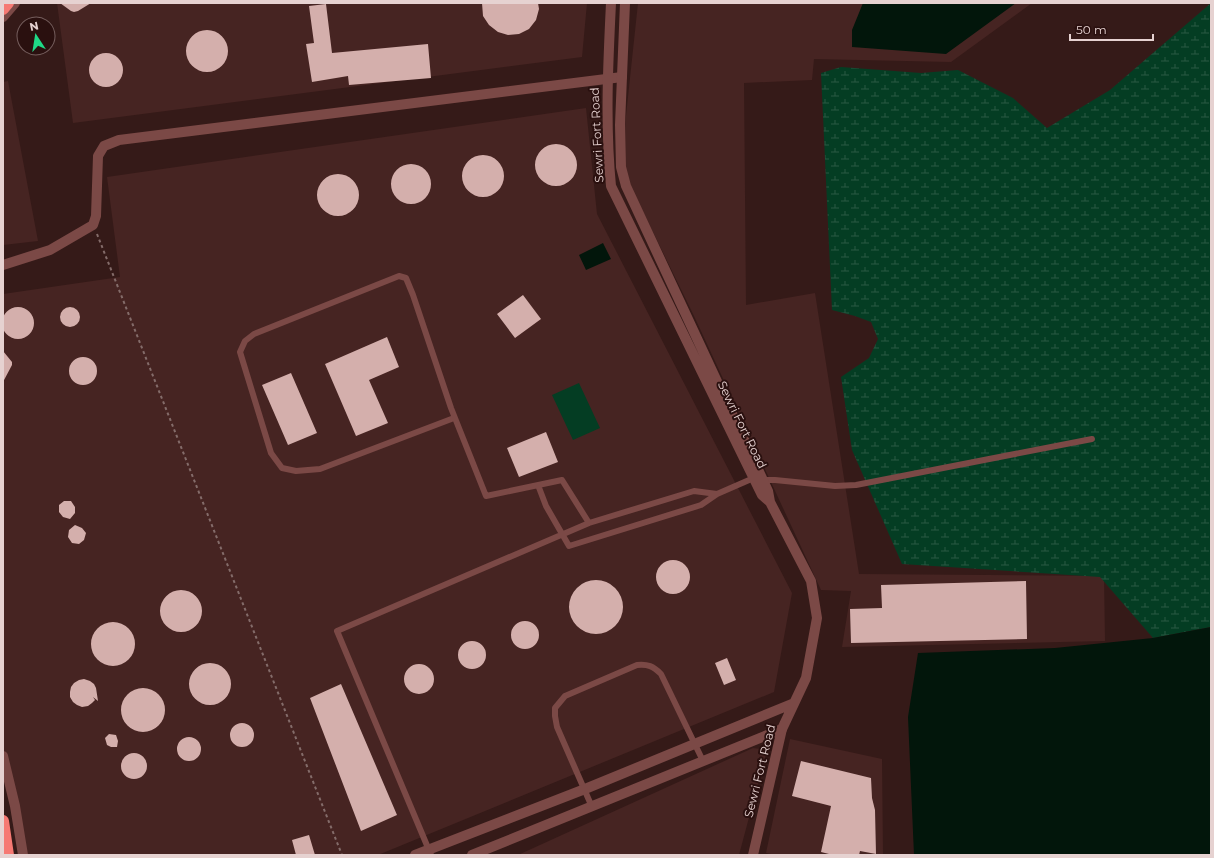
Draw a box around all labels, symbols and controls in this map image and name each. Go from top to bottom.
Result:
north arrow [16,16,56,56]
scale bar [1070,16,1153,42]
text: N [28,18,40,34]
text: 50 m [1076,22,1107,37]
street label: Sewri Fort Road [587,87,606,183]
street label: Sewri Fort Road [715,379,770,471]
street label: Sewri Fort Road [741,723,778,819]

